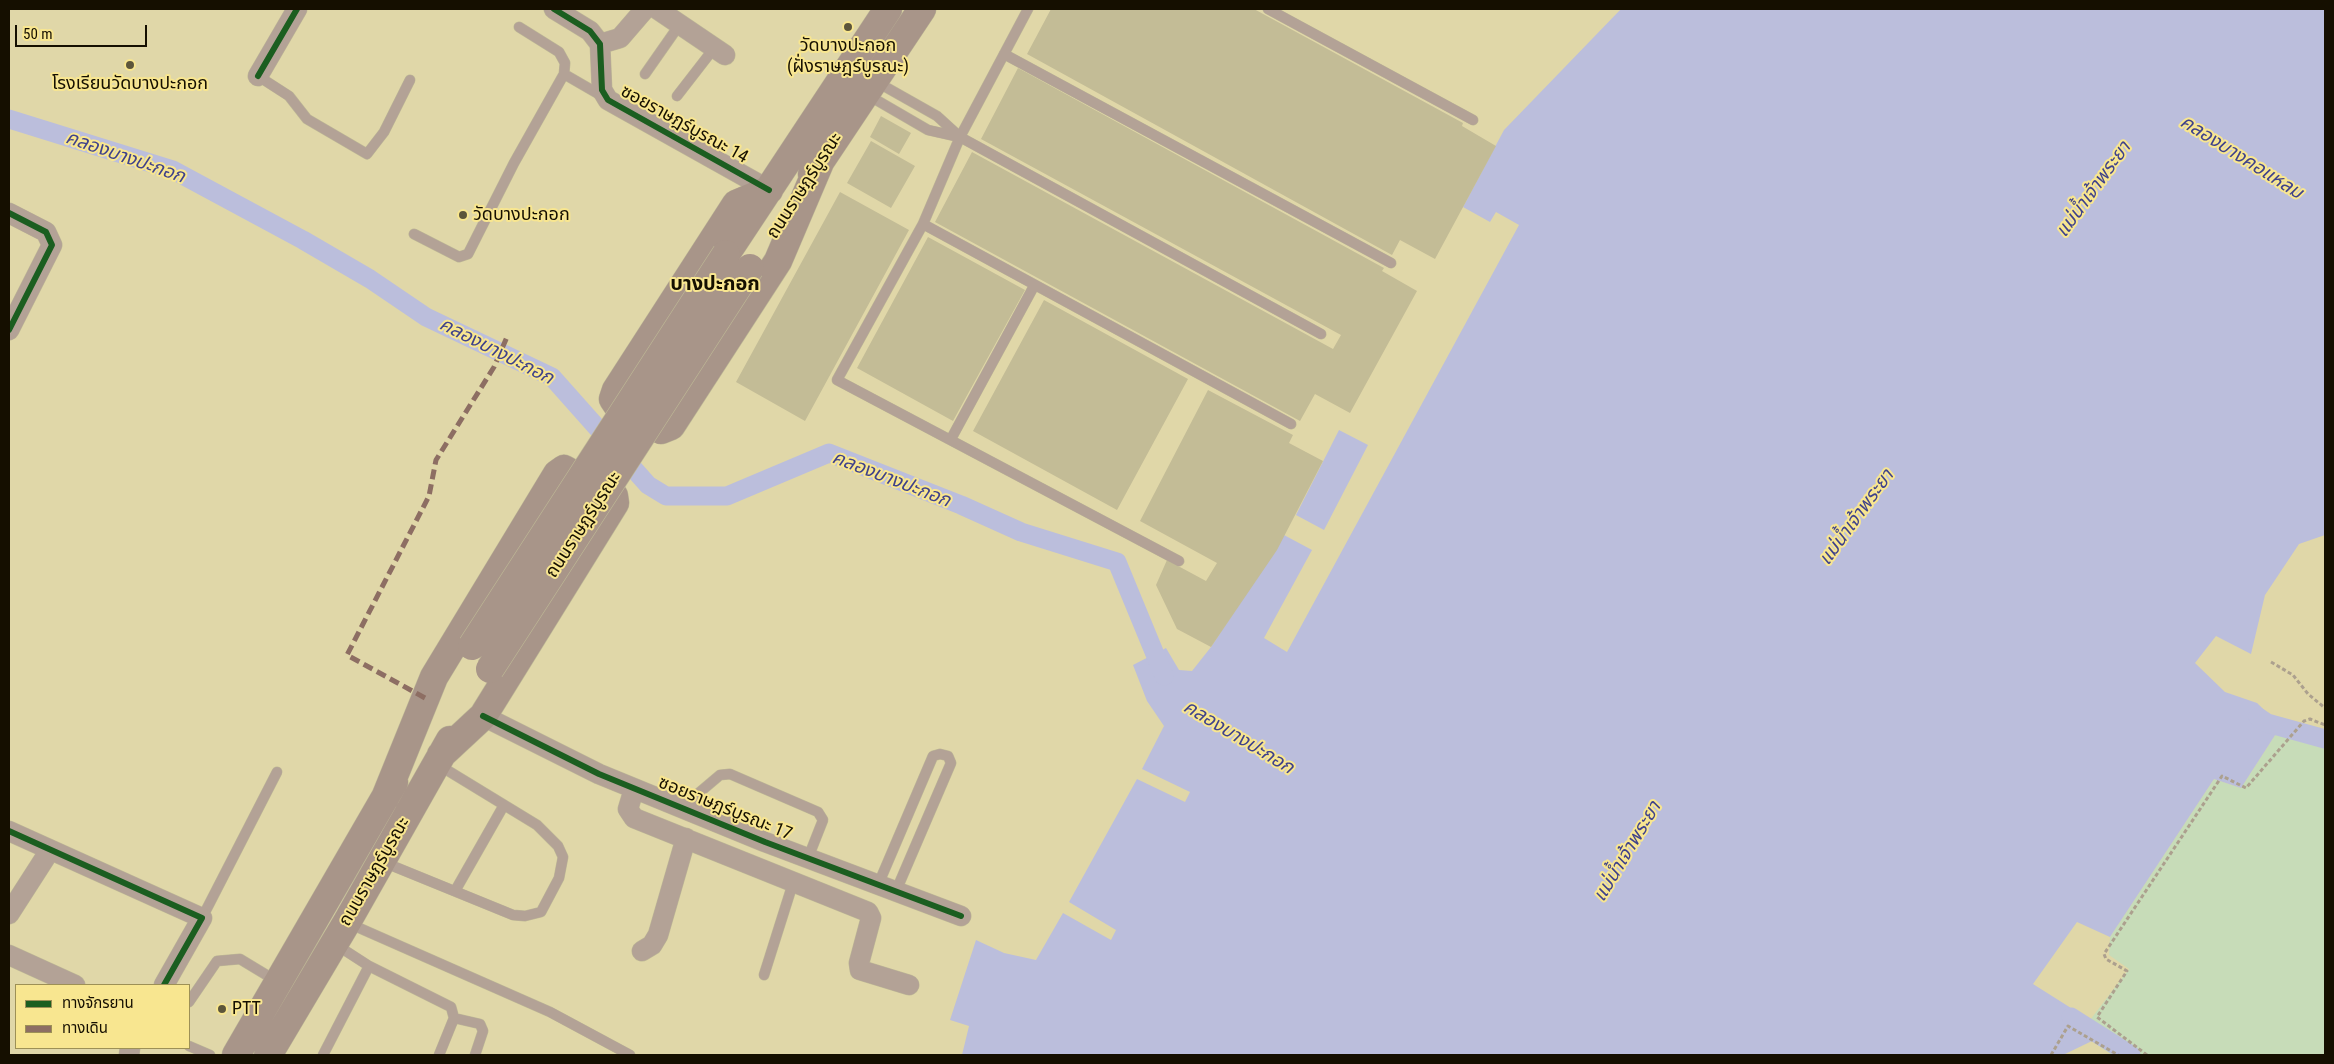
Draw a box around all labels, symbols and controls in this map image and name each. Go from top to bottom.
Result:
scale bar [18,15,150,47]
marker: วัดบางปะกอก (ฝั่งราษฎร์บูรณะ) [842,21,854,33]
text: 50 m [23,25,53,43]
place label: วัดบางปะกอก (ฝั่งราษฎร์บูรณะ) [787,35,909,78]
marker: โรงเรียนวัดบางปะกอก [124,59,136,71]
place label: โรงเรียนวัดบางปะกอก [52,73,208,95]
street label: ซอยราษฎร์บูรณะ 14 [617,81,751,169]
water label: คลองบางคอแหลม [2176,111,2306,205]
water label: คลองบางปะกอก [62,127,188,189]
street label: ถนนราษฎร์บูรณะ [763,129,847,243]
water label: แม่น้ำเจ้าพระยา [2052,138,2136,242]
place label: วัดบางปะกอก [473,204,570,226]
marker: วัดบางปะกอก [457,209,469,221]
district label: บางปะกอก [670,273,760,297]
water label: คลองบางปะกอก [435,314,557,390]
water label: คลองบางปะกอก [829,447,953,513]
water label: แม่น้ำเจ้าพระยา [1815,466,1899,570]
street label: ถนนราษฎร์บูรณะ [542,468,626,582]
water label: คลองบางปะกอก [1179,696,1297,780]
street label: ซอยราษฎร์บูรณะ 17 [655,772,795,846]
water label: แม่น้ำเจ้าพระยา [1589,798,1667,906]
street label: ถนนราษฎร์บูรณะ [335,814,415,930]
legend [15,984,190,1049]
text: ทางจักรยาน [62,994,134,1012]
place label: PTT [232,998,261,1020]
marker: PTT [216,1003,228,1015]
text: ทางเดิน [62,1019,108,1037]

